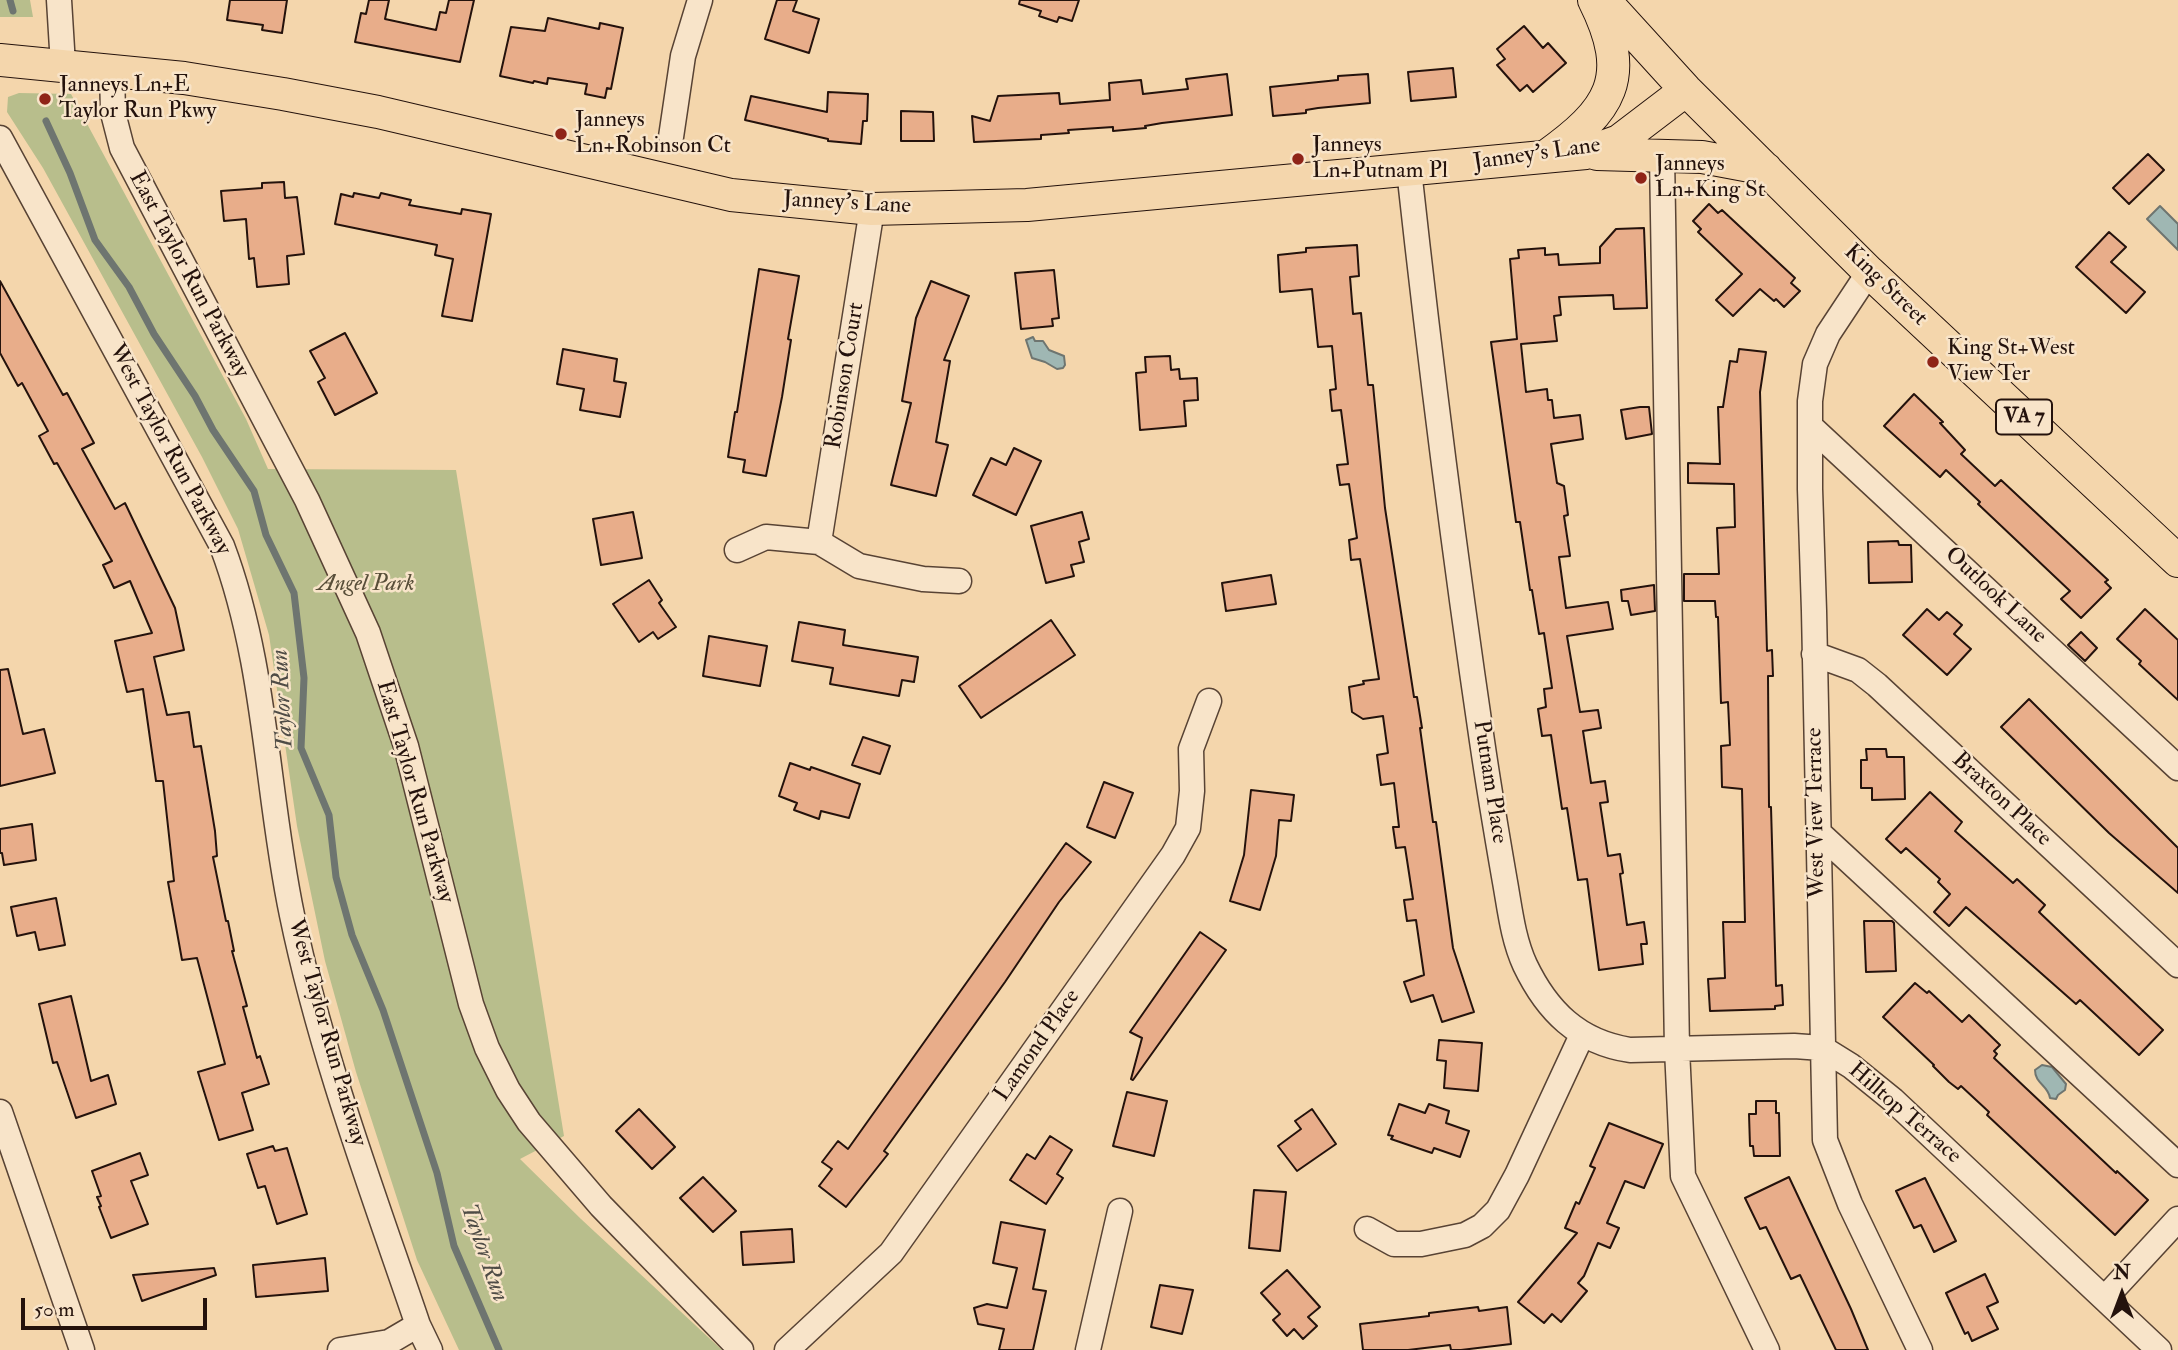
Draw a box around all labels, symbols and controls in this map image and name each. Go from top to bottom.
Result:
place label: Janneys Ln+E Taylor Run Pkwy [59,72,216,126]
marker: Janneys Ln+E Taylor Run Pkwy [37,91,53,107]
place label: Janneys Ln+Robinson Ct [575,107,731,161]
marker: Janneys Ln+Robinson Ct [553,126,569,142]
place label: Janneys Ln+Putnam Pl [1312,132,1448,186]
street label: Janney's Lane [1472,132,1602,178]
marker: Janneys Ln+Putnam Pl [1290,151,1306,167]
place label: Janneys Ln+King St [1655,151,1765,205]
street label: East Taylor Run Parkway [122,167,254,383]
marker: Janneys Ln+King St [1633,170,1649,186]
street label: Janney's Lane [782,187,912,221]
street label: King Street [1837,239,1933,333]
street label: Robinson Court [821,301,871,451]
place label: King St+West View Ter [1947,335,2075,389]
street label: West Taylor Run Parkway [102,340,236,560]
marker: King St+West View Ter [1925,354,1941,370]
road number: VA 7 [1996,400,2052,434]
street label: Outlook Lane [1938,542,2052,650]
park label: Angel Park [317,571,415,599]
water label: Taylor Run [267,649,301,751]
street label: East Taylor Run Parkway [369,678,459,906]
street label: Putnam Place [1466,718,1512,846]
street label: West View Terrace [1802,727,1832,899]
street label: Braxton Place [1946,747,2056,853]
street label: West Taylor Run Parkway [280,916,372,1150]
street label: Lamond Place [989,985,1087,1107]
street label: Hilltop Terrace [1842,1057,1966,1171]
water label: Taylor Run [453,1200,513,1306]
north arrow [2087,1259,2157,1329]
text: N [2113,1261,2131,1285]
scale bar [24,1284,210,1328]
text: 50 m [34,1296,75,1323]

